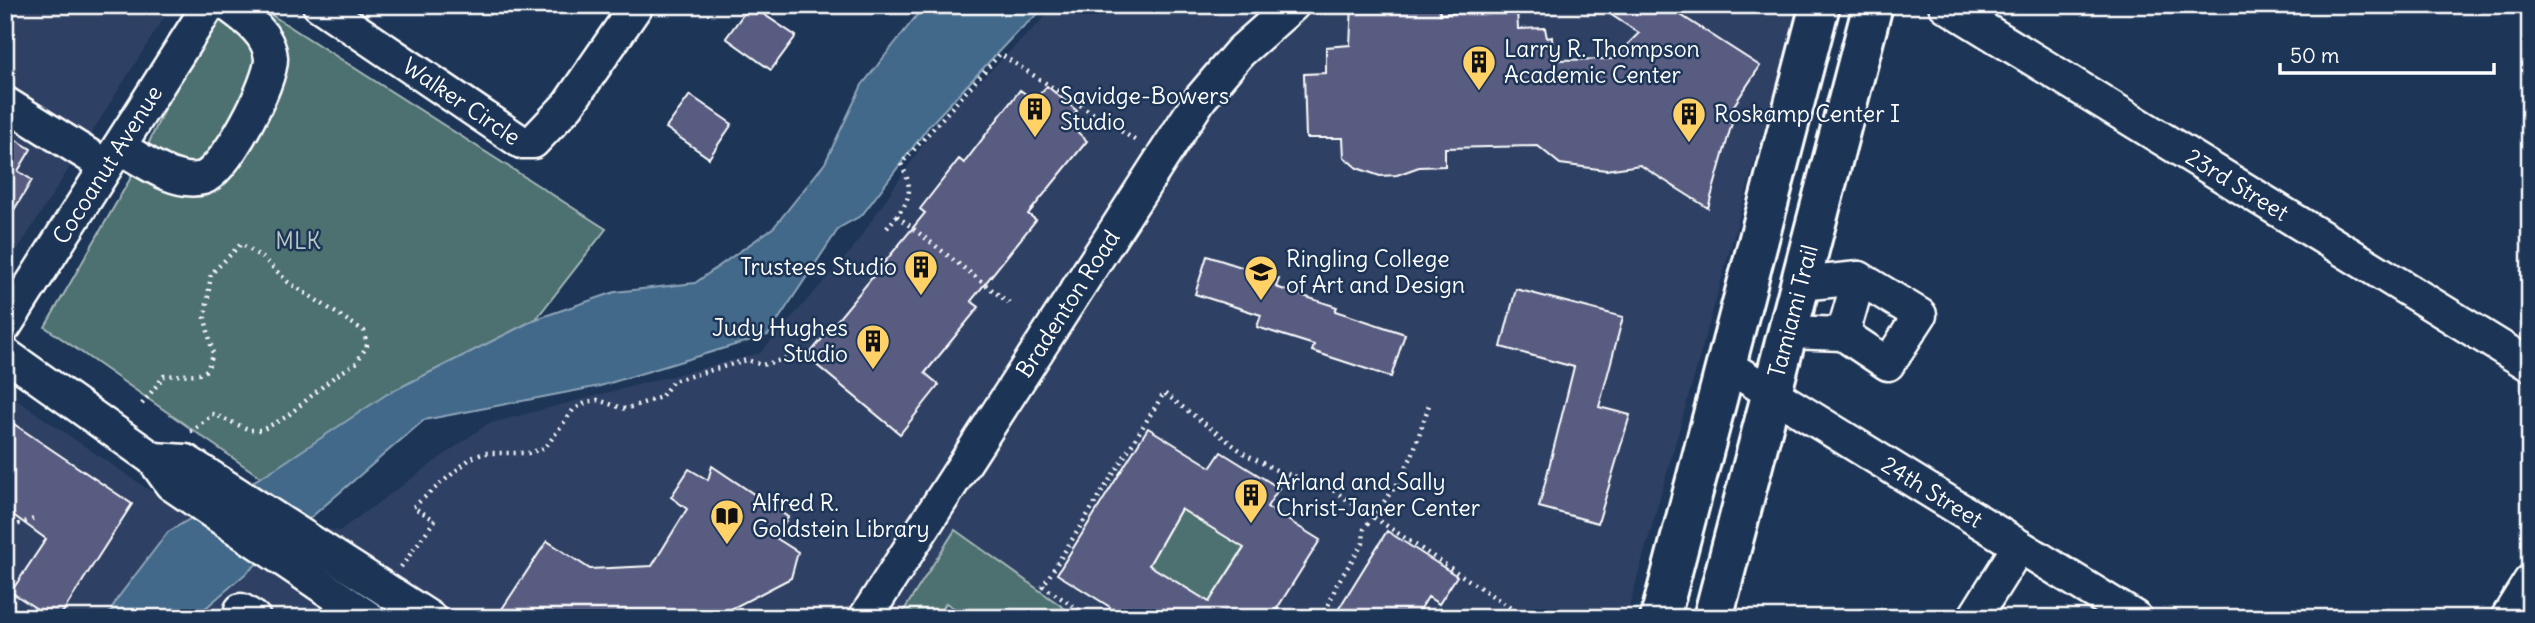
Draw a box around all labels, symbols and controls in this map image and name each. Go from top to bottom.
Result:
scale bar [2280,32,2493,76]
place label: Larry R. Thompson Academic Center [1504,34,1700,89]
text: 50 m [2290,42,2339,69]
building icon: Larry R. Thompson Academic Center [1460,43,1498,92]
street label: Walker Circle [397,51,526,151]
street label: Cocoanut Avenue [46,80,168,249]
place label: Savidge-Bowers Studio [1060,81,1229,136]
building icon: Savidge-Bowers Studio [1016,90,1054,139]
building icon: Roskamp Center I [1670,95,1708,144]
place label: Roskamp Center I [1714,99,1900,128]
street label: 23rd Street [2181,142,2294,227]
street label: Bradenton Road [1009,224,1126,383]
park label: MLK [275,226,321,255]
street label: Tamiami Trail [1761,242,1824,381]
place label: Ringling College of Art and Design [1286,244,1465,299]
building icon: Trustees Studio [902,248,940,297]
place label: Trustees Studio [740,252,897,281]
school or university icon: Ringling College of Art and Design [1242,253,1280,302]
place label: Judy Hughes Studio [712,313,848,368]
building icon: Judy Hughes Studio [854,322,892,371]
street label: 24th Street [1876,450,1988,534]
place label: Arland and Sally Christ-Janer Center [1276,467,1481,522]
building icon: Arland and Sally Christ-Janer Center [1232,476,1270,525]
place label: Alfred R. Goldstein Library [752,488,930,543]
library icon: Alfred R. Goldstein Library [708,497,746,546]

